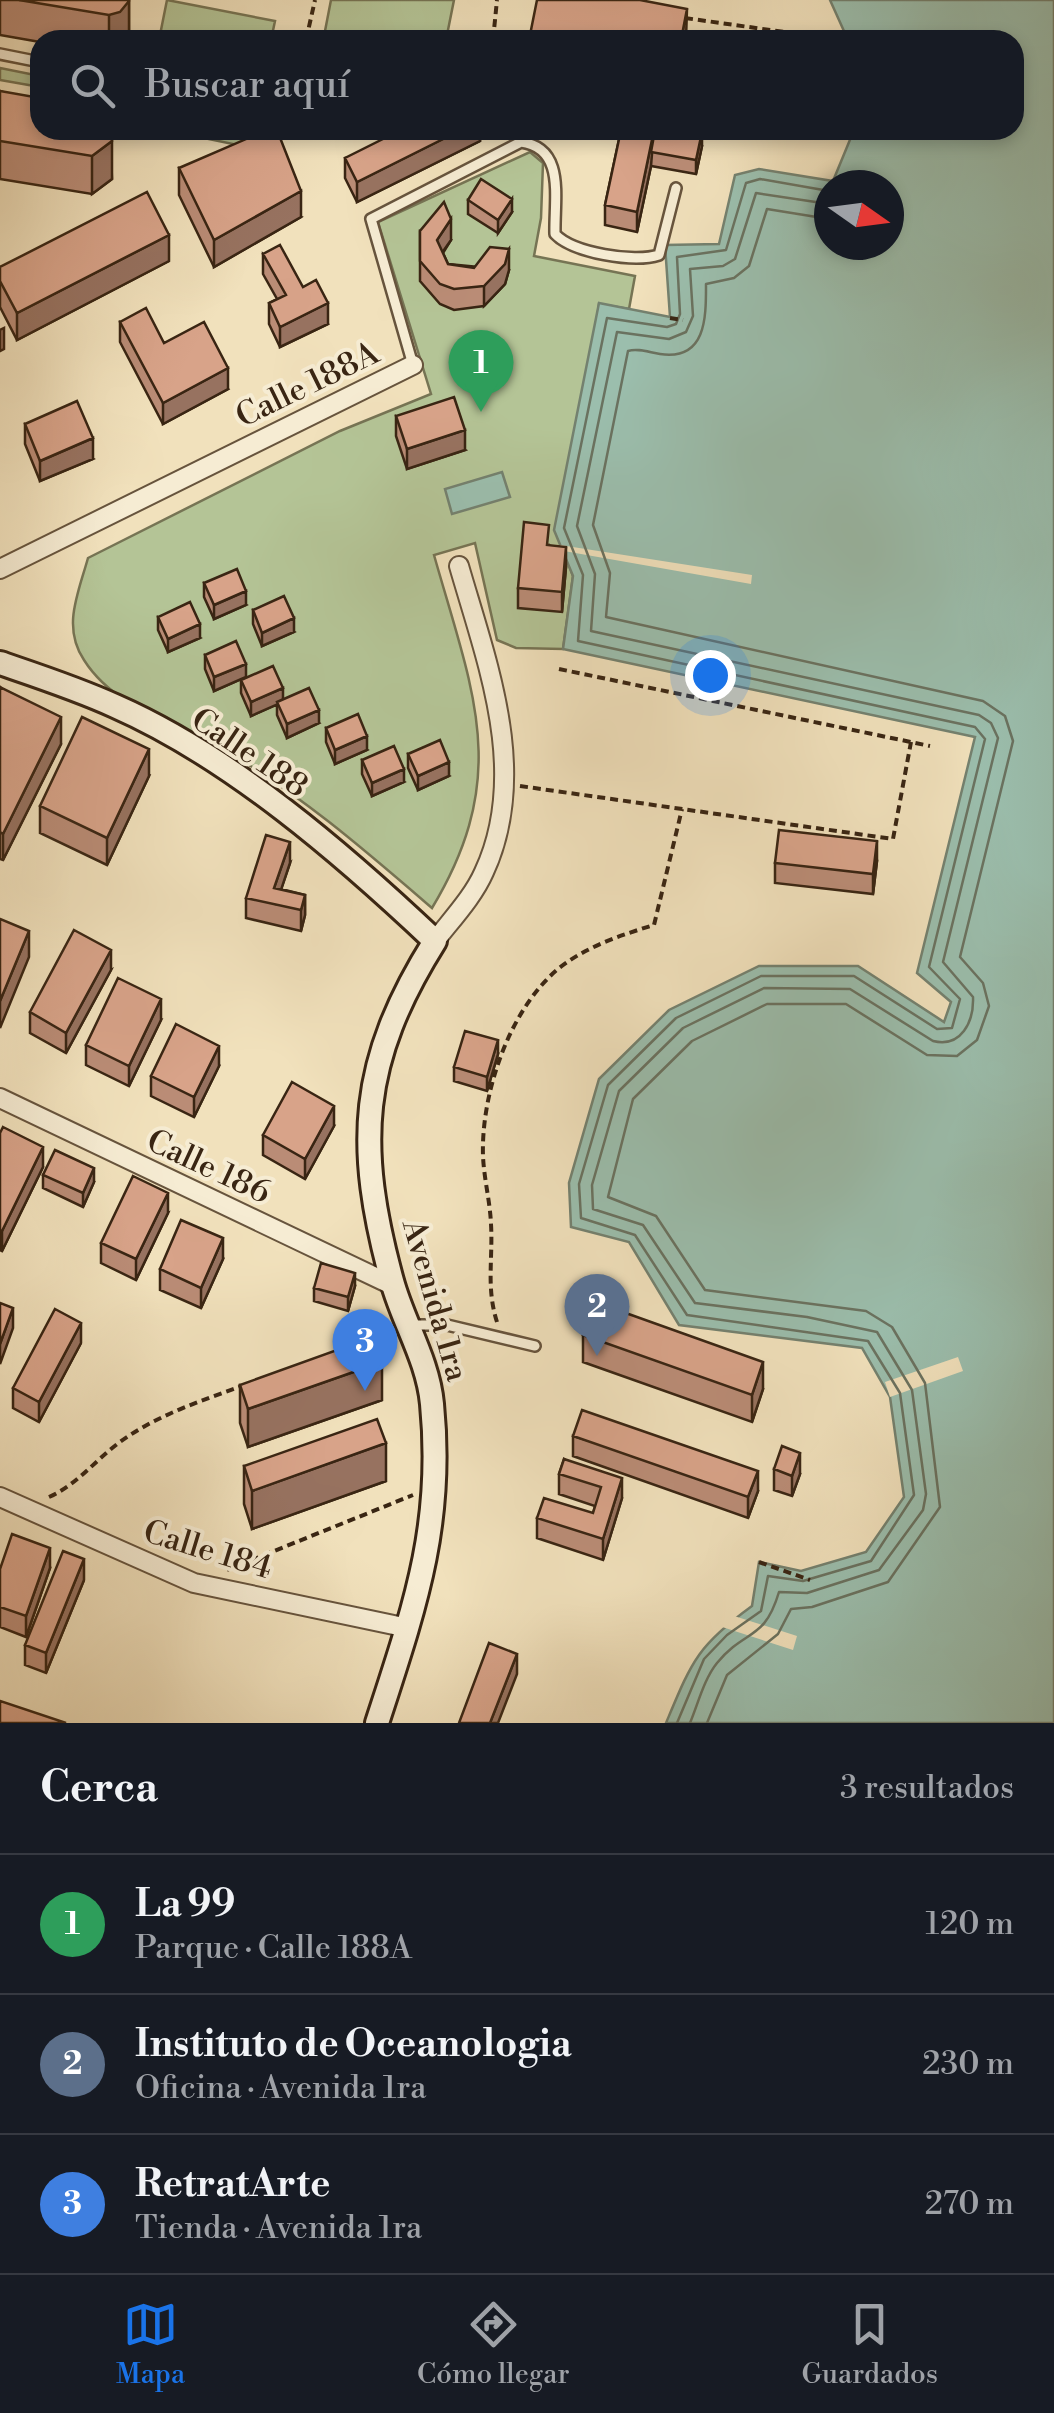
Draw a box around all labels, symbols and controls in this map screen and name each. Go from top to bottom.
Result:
search box [30,30,1024,140]
icon: search [65,58,120,113]
text: Buscar aquí [145,62,350,109]
north arrow [814,170,904,260]
pin: 1 [448,330,514,412]
street label: Calle 188A [229,333,386,437]
your location [685,650,736,701]
street label: Calle 188 [183,699,315,806]
street label: Calle 186 [140,1121,277,1213]
street label: Avenida 1ra [393,1214,477,1386]
pin: 2 [564,1274,630,1356]
pin: 3 [332,1308,398,1391]
street label: Calle 184 [139,1512,277,1588]
text: Cerca [40,1762,158,1815]
text: 3 resultados [840,1768,1014,1808]
text: La 99 [135,1881,235,1928]
text: 1 [65,1904,80,1944]
text: 120 m [925,1904,1014,1944]
text: Parque · Calle 188A [135,1928,412,1968]
text: Instituto de Oceanologia [135,2021,572,2068]
text: 2 [62,2044,83,2084]
text: 230 m [922,2044,1014,2084]
text: Oficina · Avenida 1ra [135,2068,426,2108]
text: RetratArte [135,2161,330,2208]
text: 3 [63,2184,82,2224]
text: 270 m [925,2184,1014,2224]
text: Tienda · Avenida 1ra [135,2208,422,2248]
tab: Mapa [116,2297,185,2392]
tab: Cómo llegar [417,2297,570,2392]
tab: Guardados [801,2297,938,2392]

